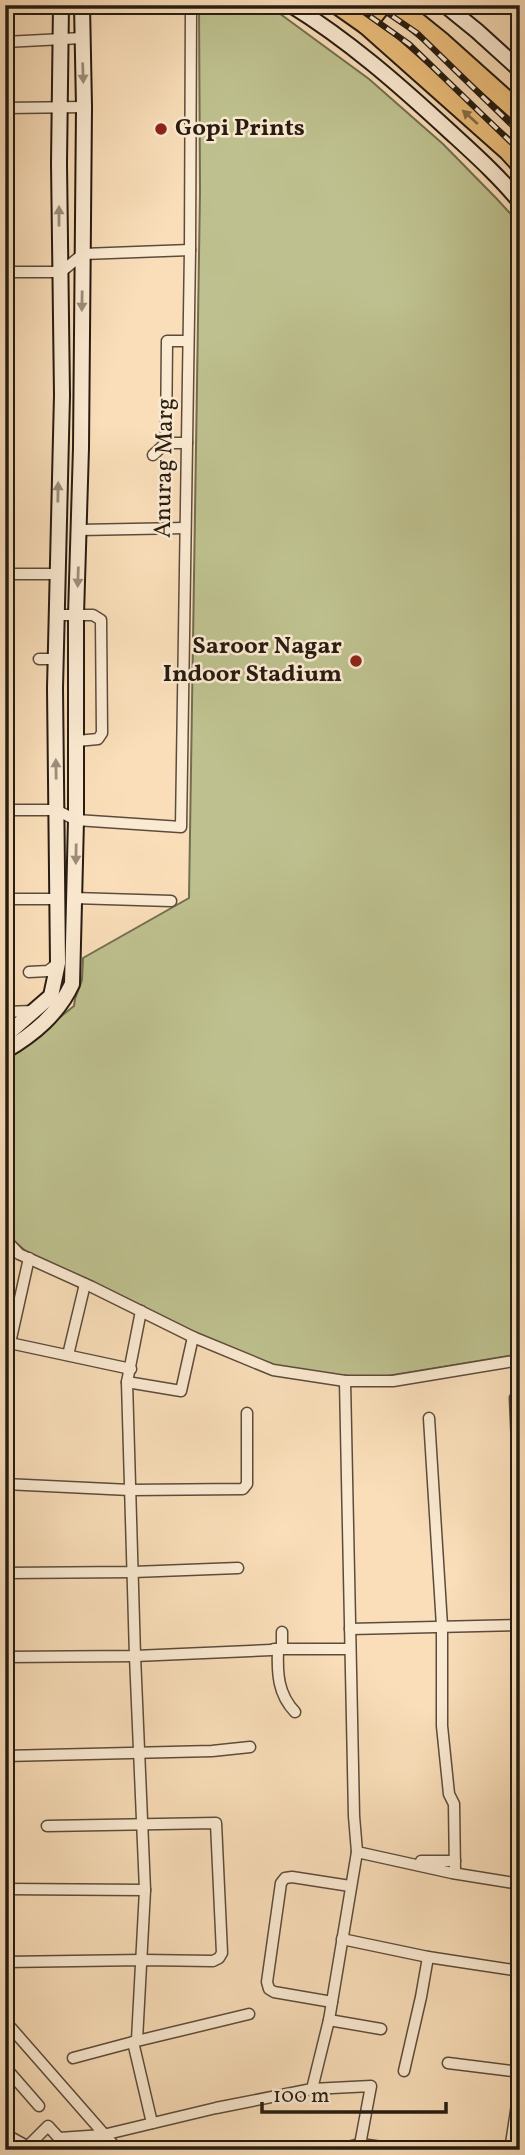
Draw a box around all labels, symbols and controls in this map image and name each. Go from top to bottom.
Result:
one-way arrow [77,63,89,85]
one-way arrow [462,109,479,125]
place label: Gopi Prints [175,112,305,146]
marker: Gopi Prints [153,121,169,137]
one-way arrow [53,205,65,227]
one-way arrow [77,290,88,312]
street label: Anurag Marg [147,397,183,539]
one-way arrow [52,481,64,503]
one-way arrow [72,567,83,589]
place label: Saroor Nagar Indoor Stadium [163,630,342,692]
marker: Saroor Nagar Indoor Stadium [348,653,364,669]
one-way arrow [50,757,62,779]
one-way arrow [70,843,81,865]
scale bar [262,2071,446,2115]
text: 100 m [273,2082,330,2111]

